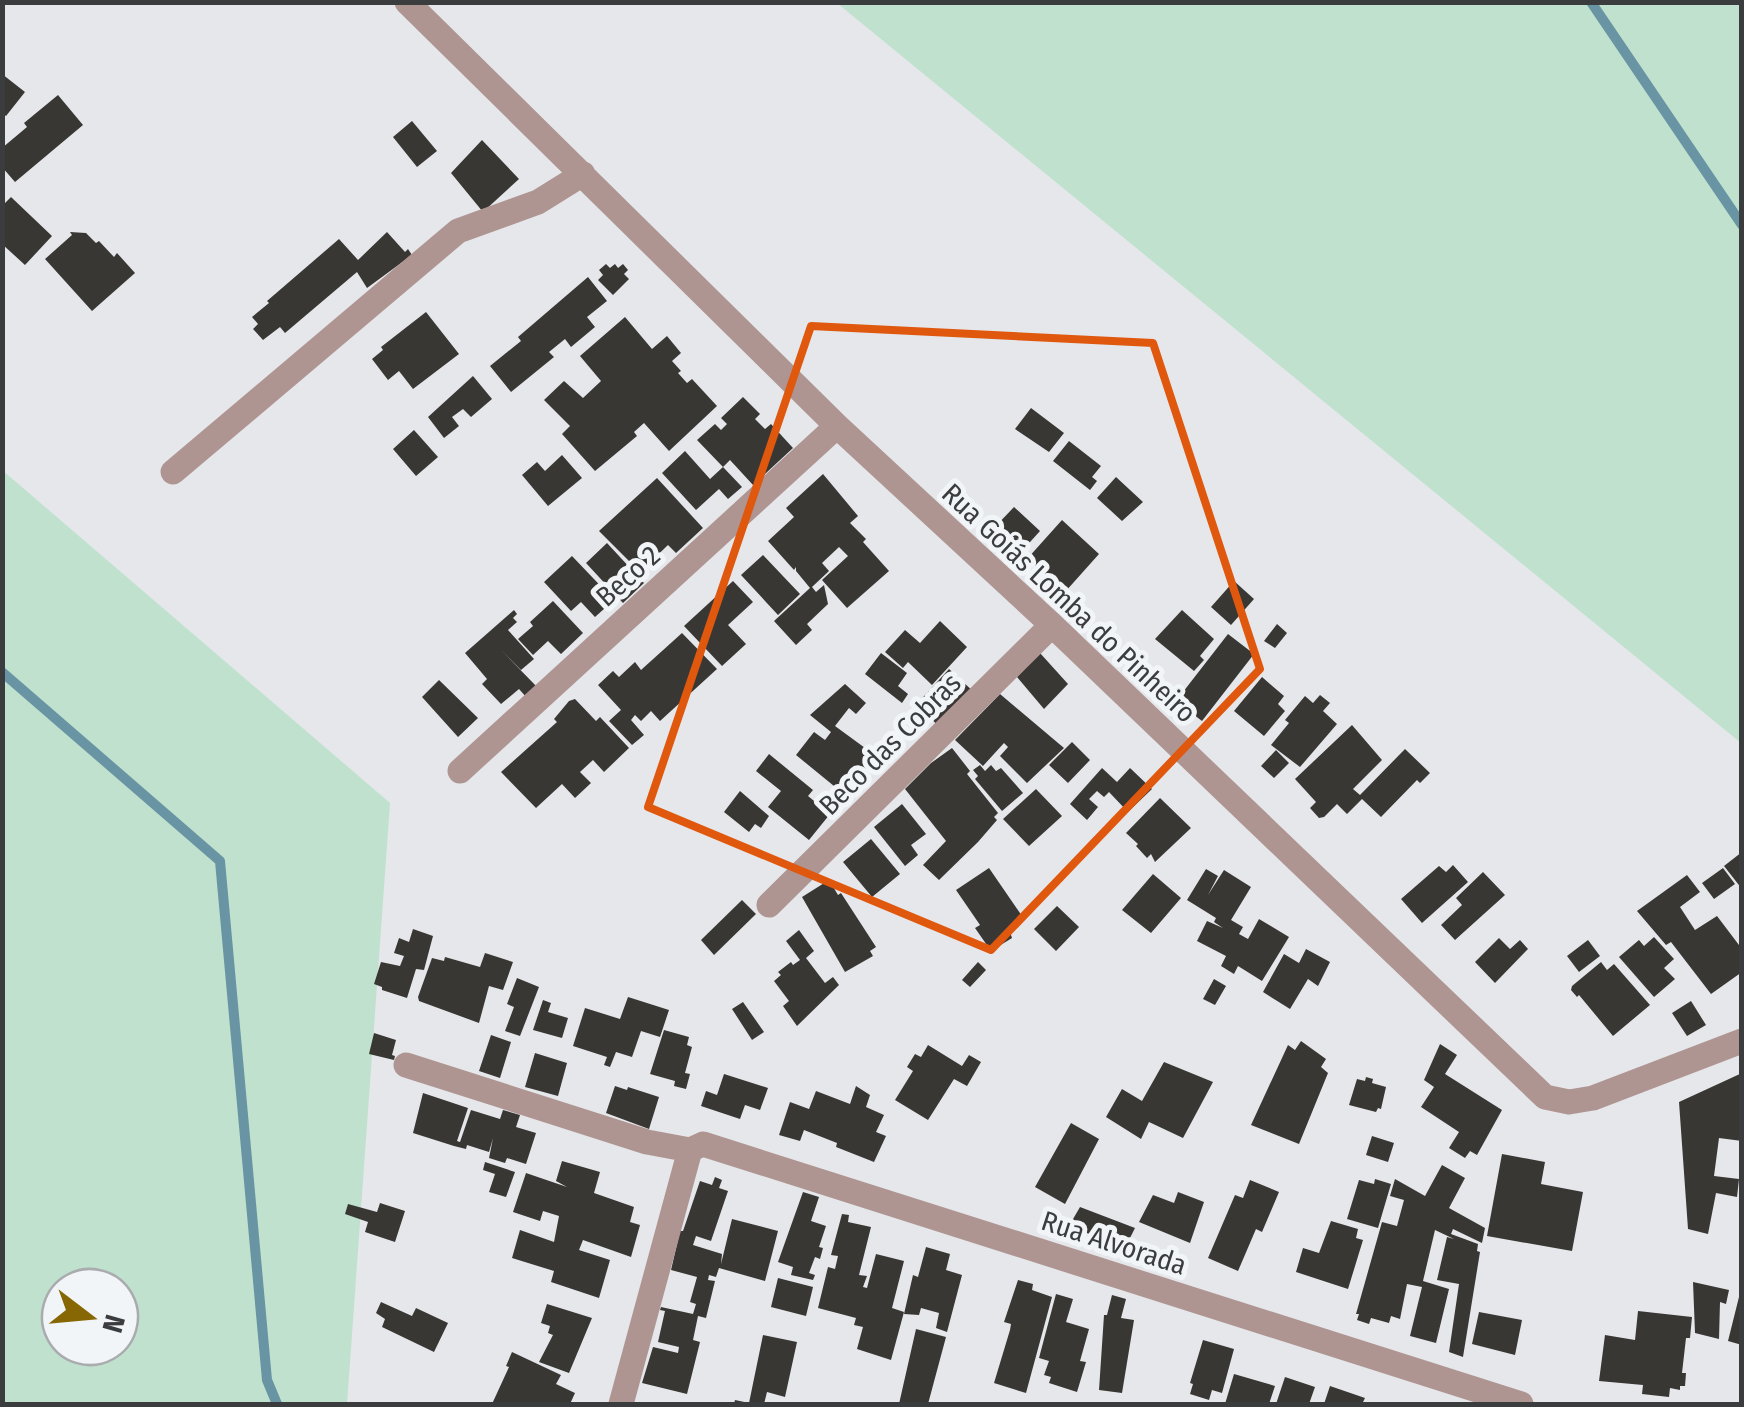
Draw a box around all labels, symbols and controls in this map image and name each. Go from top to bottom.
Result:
street label: Rua Goiás Lomba do Pinheiro [935,477,1203,729]
street label: Beco 2 [589,539,667,613]
street label: Beco das Cobras [812,666,968,822]
street label: Rua Alvorada [1037,1204,1191,1282]
north arrow [40,1267,140,1367]
text: N [95,1311,132,1336]

